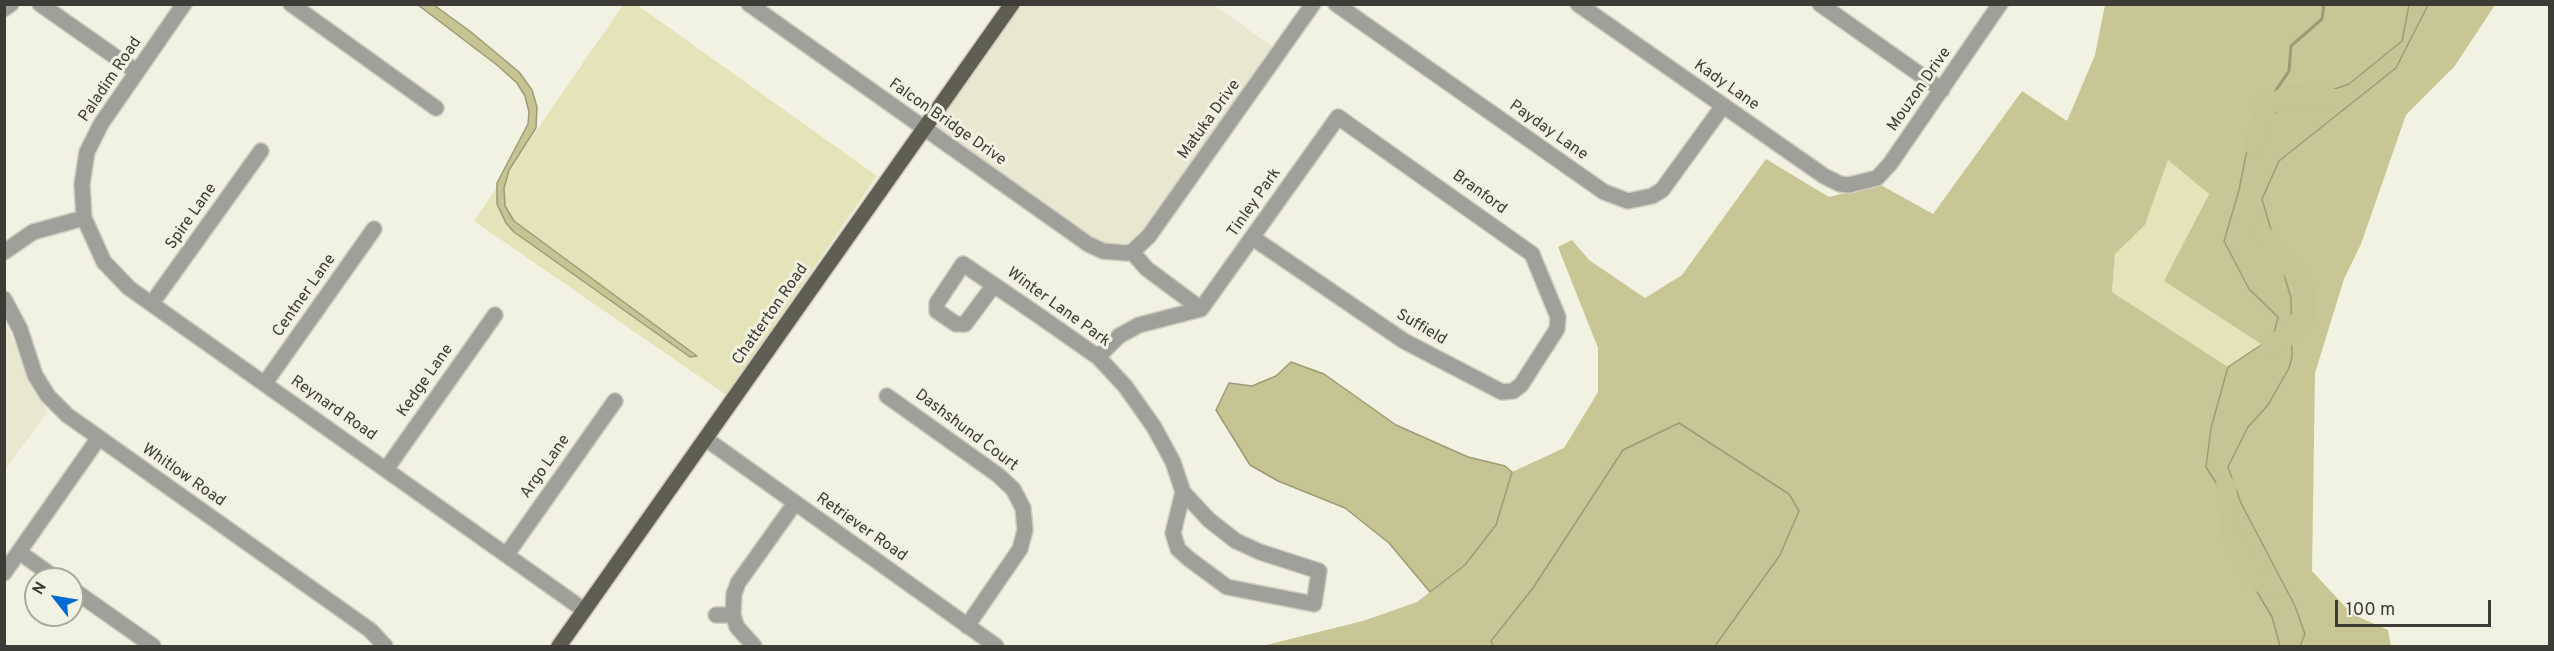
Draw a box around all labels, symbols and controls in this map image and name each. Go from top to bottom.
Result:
street label: Paladim Road [76,34,146,126]
street label: Mouzon Drive [1884,44,1956,136]
street label: Kady Lane [1690,56,1762,116]
street label: Falcon Bridge Drive [885,75,1009,171]
street label: Matuka Drive [1175,77,1245,163]
street label: Payday Lane [1505,97,1591,165]
street label: Tinley Park [1224,165,1286,241]
street label: Branford [1448,167,1510,219]
street label: Spire Lane [162,180,222,254]
street label: Centner Lane [269,251,341,341]
street label: Chatterton Road [729,261,813,369]
street label: Winter Lane Park [1003,264,1113,352]
street label: Suffield [1392,306,1450,350]
street label: Kedge Lane [394,341,458,421]
street label: Reynard Road [286,372,380,446]
street label: Dashshund Court [911,386,1021,476]
street label: Argo Lane [517,431,575,503]
street label: Whitlow Road [138,440,228,512]
street label: Retriever Road [812,490,910,566]
north arrow [24,567,84,627]
text: N [29,579,52,599]
scale bar [2338,588,2494,626]
text: 100 m [2346,599,2395,622]

